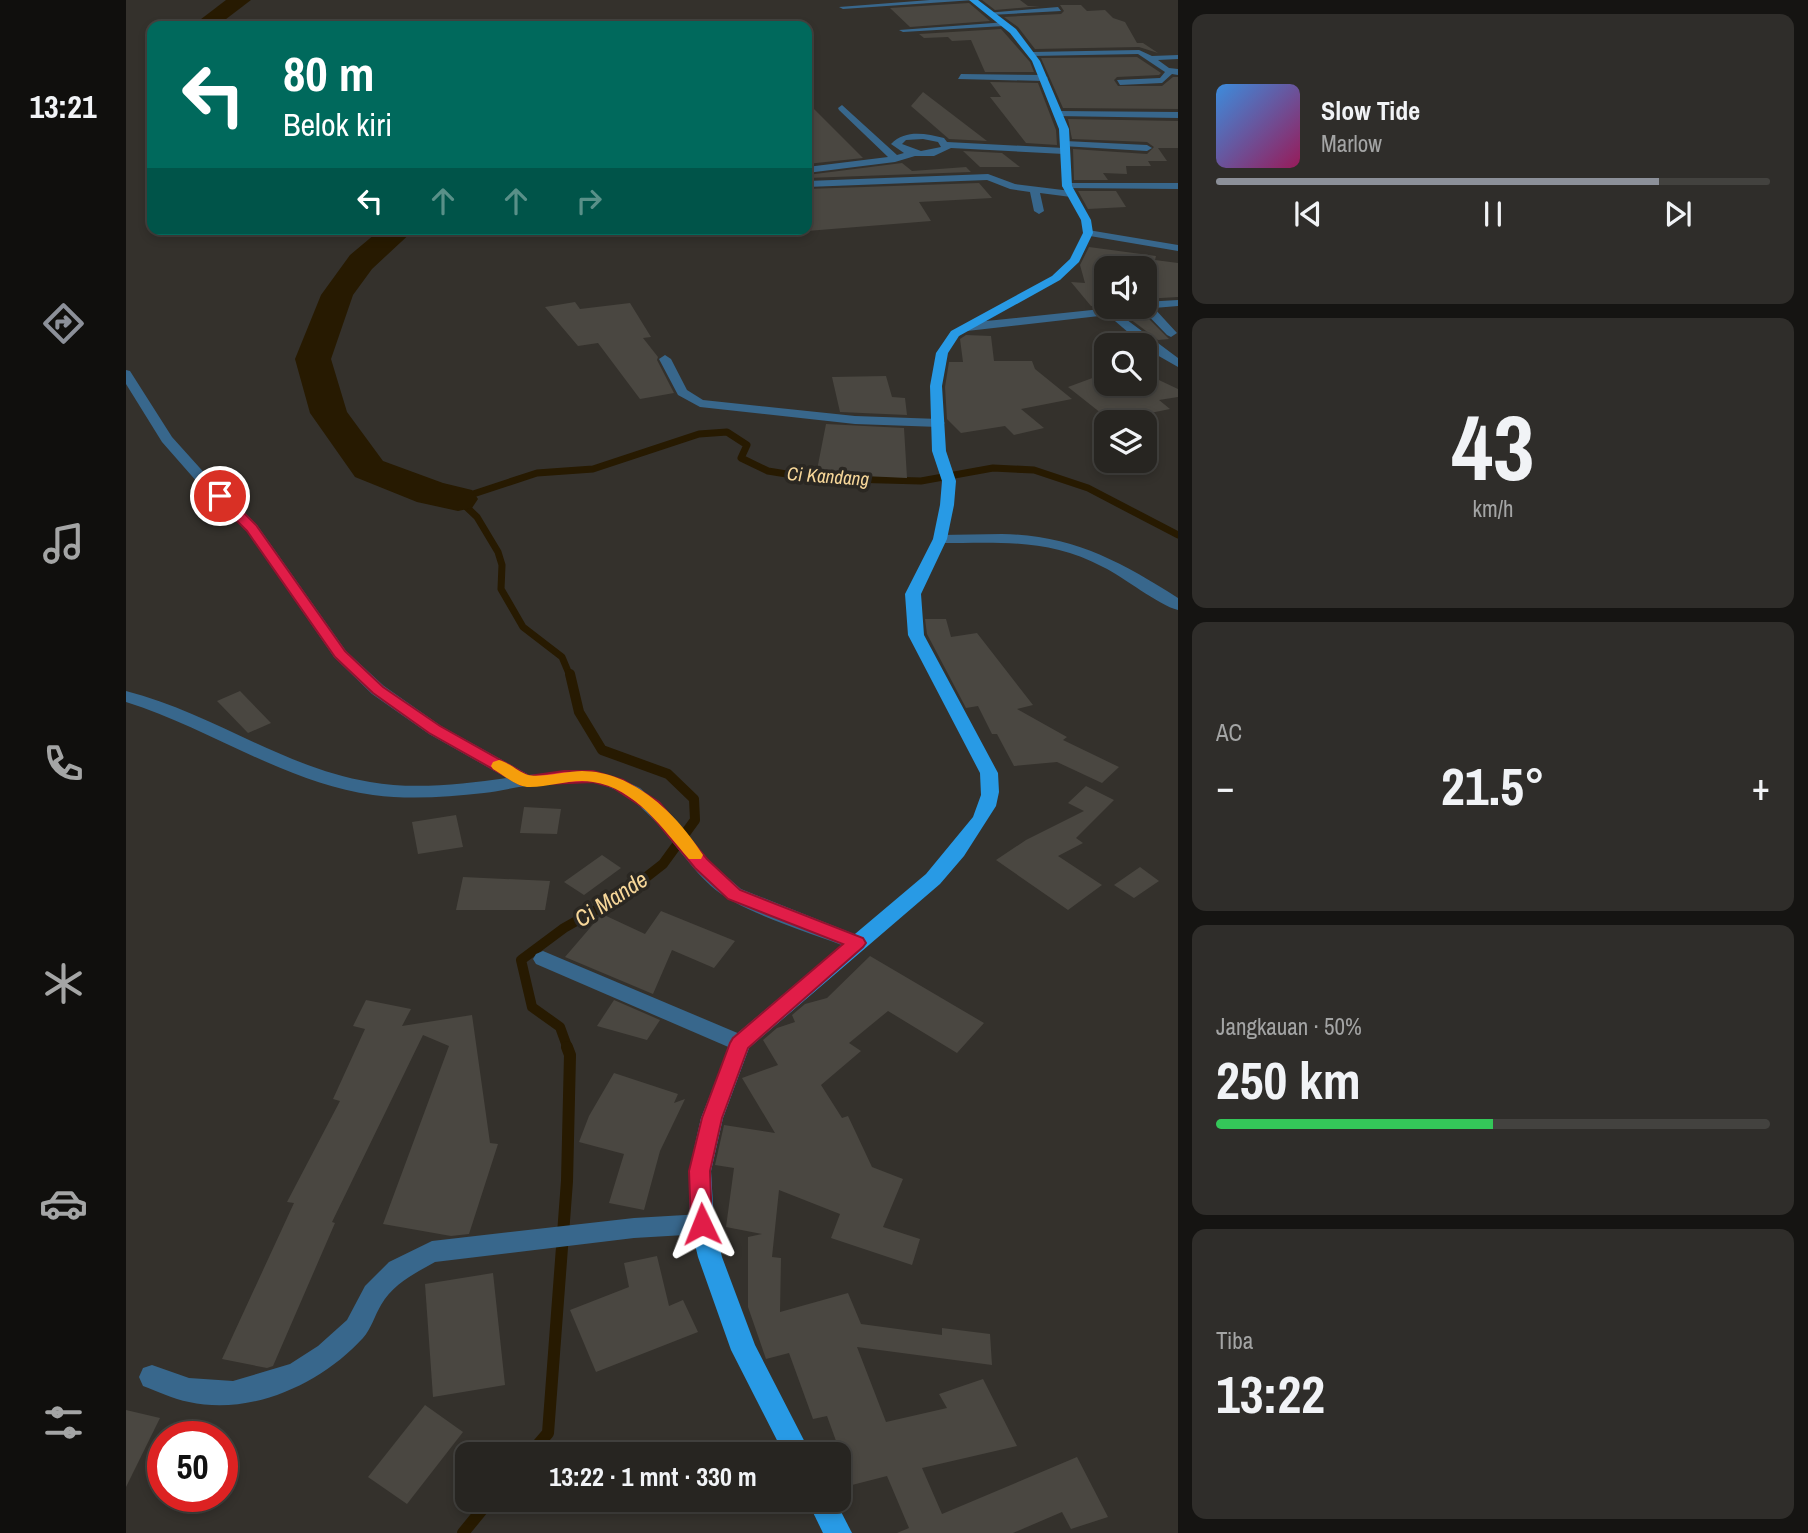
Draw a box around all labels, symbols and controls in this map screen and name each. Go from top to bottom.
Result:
text: 80 m [283,40,375,106]
icon: left [168,49,259,140]
text: 13:21 [29,85,97,128]
text: Slow Tide [1321,93,1420,128]
text: Belok kiri [283,103,392,146]
text: Marlow [1321,128,1382,159]
icon: left [351,182,389,220]
icon: ahead [424,182,462,220]
icon: ahead [497,182,535,220]
icon: right [570,182,608,220]
icon: previous [1289,195,1327,233]
icon: pause [1474,195,1512,233]
icon: next [1659,195,1697,233]
map controls [1094,256,1157,473]
button: sound [1094,256,1157,319]
icon: directions [39,299,88,348]
button: search [1094,333,1157,396]
text: 43 [1452,386,1535,508]
button: layers [1094,410,1157,473]
water label: Ci Kandang [786,460,870,492]
pin [190,466,250,526]
icon: arrive [201,477,239,515]
text: km/h [1473,493,1513,524]
icon: music [39,519,88,568]
text: AC [1216,717,1242,748]
icon: phone [39,739,88,788]
text: 21.5° [1441,751,1545,821]
text: − [1216,761,1234,812]
text: + [1752,761,1770,812]
water label: Ci Mande [568,863,653,934]
icon: climate [39,959,88,1008]
text: Jangkauan · 50% [1216,1011,1362,1042]
text: 250 km [1216,1045,1361,1115]
icon: car [39,1179,88,1228]
position arrow [665,1187,739,1261]
text: Tiba [1216,1325,1253,1356]
text: 13:22 [1216,1359,1325,1429]
icon: filters [39,1398,88,1447]
speed limit sign: 50 [147,1421,238,1512]
text: 13:22 · 1 mnt · 330 m [549,1459,757,1494]

